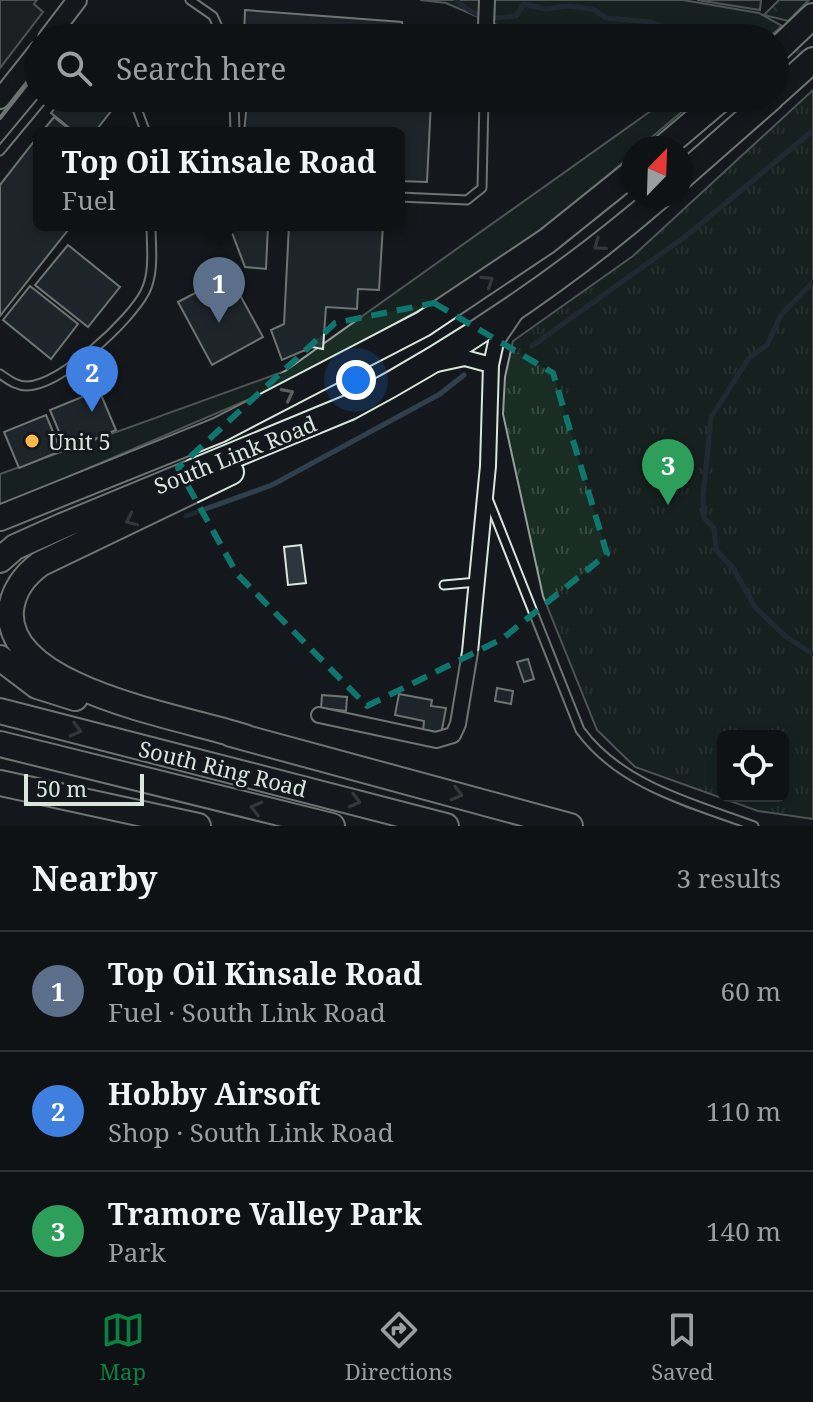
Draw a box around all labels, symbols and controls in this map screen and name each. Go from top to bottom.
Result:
search box [24,24,789,112]
icon: search [52,46,96,90]
text: Search here [116,48,286,89]
popup [33,127,405,231]
north arrow [621,136,693,208]
text: Top Oil Kinsale Road [62,141,376,182]
text: Fuel [62,182,116,218]
one-way arrow [594,236,608,250]
pin: 1 [193,257,245,323]
one-way arrow [479,275,493,290]
pin: 2 [66,346,118,412]
your location [336,360,376,400]
one-way arrow [279,388,294,403]
street label: South Link Road [149,408,321,500]
place label: Unit 5 [48,426,111,456]
marker: Unit 5 [23,432,41,450]
pin: 3 [642,439,694,505]
one-way arrow [125,510,139,526]
one-way arrow [68,721,82,738]
map controls [717,730,789,802]
button: locate [717,730,789,802]
street label: South Ring Road [136,733,311,804]
scale bar [24,770,144,806]
text: 50 m [36,773,87,803]
one-way arrow [450,785,464,801]
one-way arrow [347,792,361,808]
one-way arrow [250,800,264,817]
text: Nearby [32,855,158,901]
text: 3 results [676,860,781,896]
text: Top Oil Kinsale Road [108,953,422,994]
text: 1 [51,973,65,1009]
text: 60 m [721,973,781,1009]
text: Fuel · South Link Road [108,994,386,1030]
text: Hobby Airsoft [108,1073,321,1114]
text: 2 [51,1093,65,1129]
text: 110 m [706,1093,781,1129]
text: Shop · South Link Road [108,1114,394,1150]
text: Tramore Valley Park [108,1193,422,1234]
text: 3 [51,1213,65,1249]
text: 140 m [706,1213,781,1249]
text: Park [108,1234,166,1270]
tab: Map [99,1308,146,1386]
tab: Directions [345,1308,452,1386]
tab: Saved [651,1308,714,1386]

